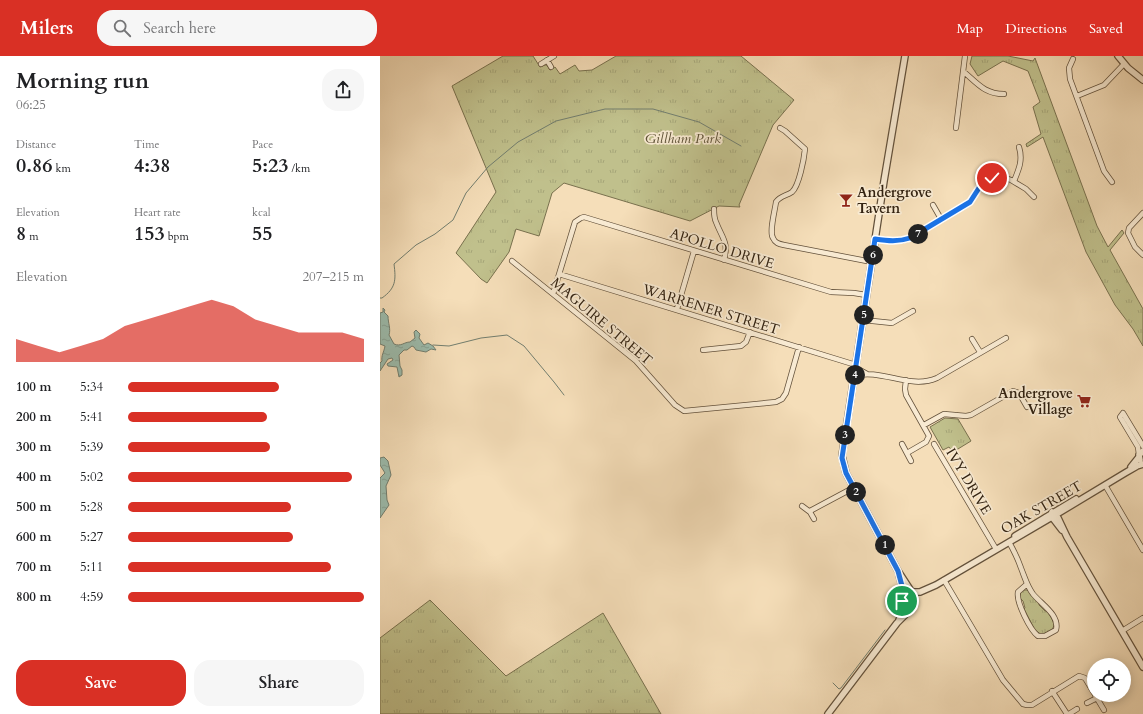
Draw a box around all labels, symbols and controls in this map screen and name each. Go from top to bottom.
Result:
search box [97,10,377,46]
text: Milers [20,15,73,41]
icon: search [111,17,133,39]
text: Search here [143,18,216,38]
text: Map [957,19,983,38]
text: Directions [1005,19,1067,38]
text: Saved [1089,19,1123,38]
text: Morning run [16,66,149,96]
button: share [322,69,364,111]
text: 06:25 [16,96,46,114]
park label: Gillham Park [645,129,721,148]
text: Distance [16,137,56,152]
text: Time [134,137,159,152]
text: Pace [252,137,273,152]
text: 0.86 [16,152,53,179]
text: 4:38 [134,152,171,179]
text: 5:23 [252,152,289,179]
text: km [53,161,71,176]
text: /km [289,161,310,176]
pin [975,161,1009,195]
icon: check [981,167,1003,189]
place label: Andergrove Tavern [857,183,932,218]
bar icon: Andergrove Tavern [838,192,854,208]
text: Elevation [16,205,60,220]
text: Heart rate [134,205,181,220]
text: kcal [252,205,270,220]
text: 8 [16,220,26,247]
text: 153 [134,220,165,247]
text: 55 [252,220,273,247]
street label: APOLLO DRIVE [667,224,777,273]
pin: 7 [908,224,928,244]
text: 7 [915,226,921,241]
text: m [26,229,39,244]
text: bpm [165,229,189,244]
pin: 6 [863,245,883,265]
text: 6 [870,247,876,262]
text: Elevation [16,268,68,286]
text: 207–215 m [302,268,364,286]
street label: MAGUIRE STREET [547,273,656,370]
street label: WARRENER STREET [639,279,782,339]
pin: 5 [854,305,874,325]
text: 5 [861,307,867,322]
pin: 4 [845,365,865,385]
text: 4 [852,367,858,382]
text: 100 m [16,378,51,396]
text: 5:34 [80,378,103,396]
place label: Andergrove Village [998,384,1073,419]
supermarket icon: Andergrove Village [1076,393,1092,409]
text: 200 m [16,408,51,426]
text: 5:41 [80,408,103,426]
pin: 3 [835,425,855,445]
text: 3 [842,427,848,442]
text: 300 m [16,438,51,456]
text: 5:39 [80,438,103,456]
street label: IVY DRIVE [941,445,996,518]
text: 400 m [16,468,51,486]
text: 5:02 [80,468,103,486]
street label: OAK STREET [997,477,1085,538]
pin: 2 [846,482,866,502]
text: 2 [853,484,859,499]
text: 500 m [16,498,51,516]
text: 5:28 [80,498,103,516]
text: 600 m [16,528,51,546]
text: 5:27 [80,528,103,546]
pin: 1 [875,535,895,555]
text: 1 [882,537,888,552]
text: 700 m [16,558,51,576]
text: 5:11 [80,558,103,576]
pin [885,584,919,618]
text: 800 m [16,588,51,606]
text: 4:59 [80,588,103,606]
icon: arrive [891,590,913,612]
map controls [1087,658,1131,702]
button: locate [1087,658,1131,702]
button: Save [16,660,186,706]
button: Share [194,660,364,706]

